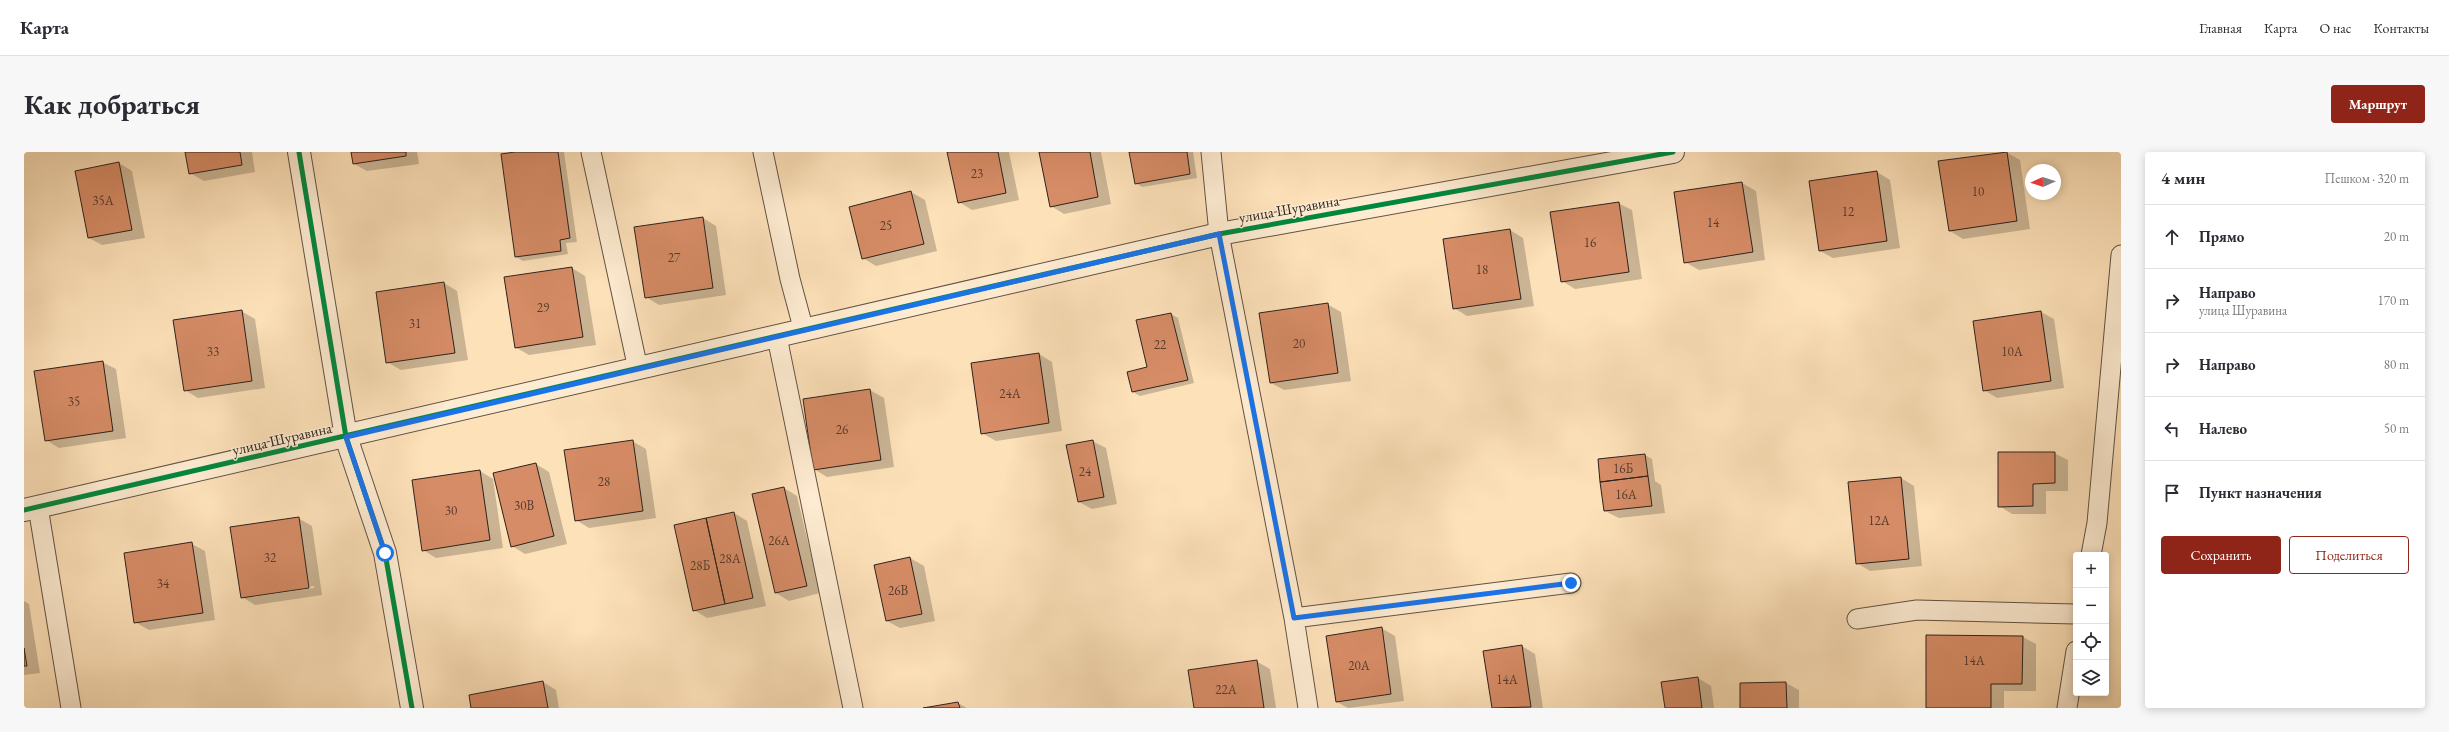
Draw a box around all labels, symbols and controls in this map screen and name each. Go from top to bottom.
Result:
text: Карта [20,15,69,40]
text: Главная [2199,19,2242,37]
text: Карта [2264,19,2297,37]
text: О нас [2319,19,2351,37]
text: Контакты [2373,19,2429,37]
button: Маршрут [2331,85,2425,123]
text: Как добраться [24,86,200,122]
north arrow [2025,164,2061,200]
house number: 23 [971,165,983,182]
text: 4 мин [2161,167,2205,189]
text: Пешком · 320 m [2325,170,2409,187]
house number: 10 [1972,183,1984,200]
street label: улица Шуравина [1237,190,1341,227]
house number: 35А [92,192,115,209]
house number: 12 [1842,203,1855,220]
house number: 14 [1707,214,1720,231]
house number: 25 [880,217,892,234]
icon: ahead [2161,226,2183,248]
text: Прямо [2199,227,2244,246]
text: 20 m [2384,228,2409,245]
house number: 16 [1584,234,1596,251]
house number: 27 [668,249,681,266]
house number: 18 [1476,261,1488,278]
text: Направо [2199,283,2256,302]
icon: right [2161,290,2183,312]
text: 170 m [2378,292,2409,309]
house number: 29 [537,299,550,316]
text: улица Шуравина [2199,302,2287,319]
house number: 31 [409,315,421,332]
house number: 20 [1293,335,1305,352]
house number: 22 [1154,336,1167,353]
house number: 33 [207,343,219,360]
house number: 10А [2001,343,2024,360]
icon: right [2161,354,2183,376]
text: Направо [2199,355,2256,374]
text: 80 m [2384,356,2409,373]
house number: 24А [999,385,1022,402]
house number: 35 [68,393,80,410]
street label: улица Шуравина [230,418,334,459]
icon: left [2161,418,2183,440]
text: Налево [2199,419,2247,438]
text: 50 m [2384,420,2409,437]
house number: 26 [836,421,848,438]
house number: 16Б [1613,460,1633,477]
house number: 24 [1079,463,1092,480]
house number: 28 [598,473,610,490]
icon: arrive [2161,482,2183,504]
text: Пункт назначения [2199,483,2322,502]
house number: 16А [1615,486,1638,503]
house number: 30В [514,497,534,514]
house number: 30 [445,502,457,519]
house number: 12А [1868,512,1891,529]
house number: 26А [768,532,791,549]
button: Сохранить [2161,536,2281,574]
button: Поделиться [2289,536,2409,574]
route start [376,544,394,562]
house number: 32 [264,549,277,566]
house number: 28А [719,550,742,567]
map controls [2073,552,2109,696]
button: + [2073,552,2109,588]
house number: 28Б [690,557,710,574]
route end [1562,574,1580,592]
house number: 34 [157,575,170,592]
house number: 26В [888,582,908,599]
button: − [2073,588,2109,624]
button: locate [2073,624,2109,660]
house number: 14А [1963,652,1986,669]
house number: 20А [1348,657,1371,674]
button: layers [2073,660,2109,696]
house number: 14А [1496,671,1519,688]
house number: 22А [1215,681,1238,698]

